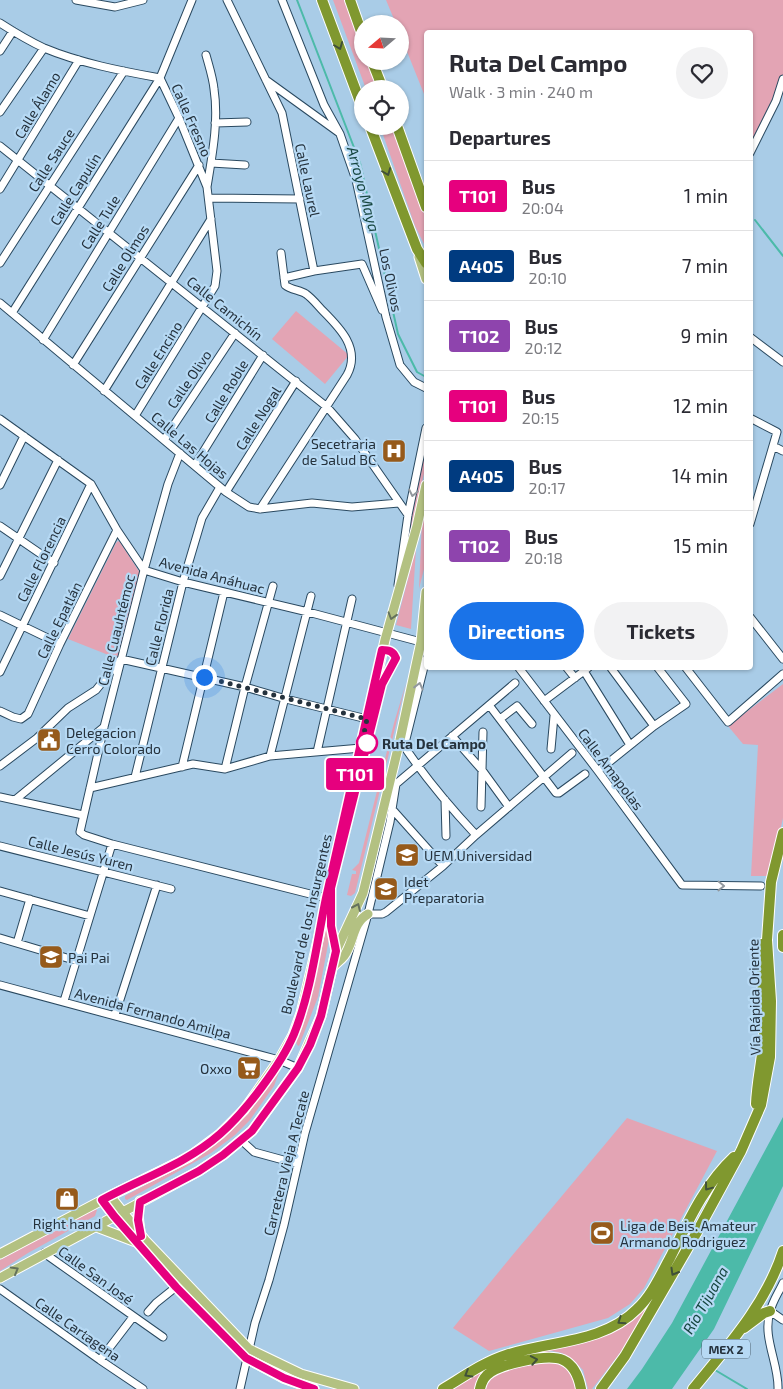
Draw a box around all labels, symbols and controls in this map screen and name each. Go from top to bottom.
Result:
north arrow [354,15,409,70]
map controls [354,15,409,135]
one-way arrow [333,41,343,49]
button: heart [676,47,728,99]
text: Ruta Del Campo [449,48,627,77]
street label: Calle Álamo [10,68,64,142]
button: locate [354,80,409,135]
street label: Calle Fresno [168,81,216,159]
text: Walk · 3 min · 240 m [449,82,593,101]
street label: Calle Sauce [24,125,78,195]
text: Departures [449,126,551,149]
street label: Calle Laurel [292,142,324,219]
water label: Arroyo Maya [343,143,384,234]
street label: Calle Capulín [46,150,104,228]
one-way arrow [381,167,392,176]
text: Bus [522,175,555,198]
text: 1 min [684,184,728,207]
text: T101 [459,185,497,207]
street label: Calle Tule [77,192,123,252]
text: 20:04 [522,198,564,217]
street label: Calle Olmos [98,221,152,295]
text: Bus [529,245,562,268]
street label: Los Olivos [376,247,406,313]
text: 7 min [682,254,728,277]
text: A405 [459,255,504,277]
text: 20:10 [529,268,567,287]
street label: Calle Camichín [184,272,266,344]
text: Bus [525,315,558,338]
street label: Calle Encino [130,318,186,392]
text: 9 min [680,324,728,347]
text: T102 [459,325,500,347]
text: 20:12 [525,338,562,357]
street label: Calle Olivo [163,346,215,411]
street label: Calle Roble [200,356,252,426]
street label: Calle Nogal [232,382,285,453]
text: Bus [522,385,555,408]
text: 12 min [673,394,728,417]
text: T101 [459,395,497,417]
street label: Calle Las Hojas [148,408,232,482]
text: 20:15 [522,408,559,427]
place label: Secetraria de Salud BC [302,435,376,468]
hospital icon: Secetraria de Salud BC [381,438,407,464]
text: Bus [529,455,562,478]
text: 14 min [672,464,728,487]
text: A405 [459,465,504,487]
text: 20:17 [529,478,566,497]
one-way arrow [408,489,418,498]
street label: Calle Florencia [13,513,69,605]
text: Bus [525,525,558,548]
text: 15 min [674,534,728,557]
text: T102 [459,535,500,557]
text: 20:18 [525,548,563,567]
street label: Avenida Anáhuac [157,553,267,597]
street label: Calle Cuauhtémoc [94,572,138,688]
street label: Calle Epatlán [33,579,85,661]
street label: Calle Florida [141,587,177,667]
button: Directions [449,602,584,660]
button: Tickets [594,602,728,660]
one-way arrow [387,612,397,620]
your location [192,665,217,690]
one-way arrow [414,683,424,691]
place label: Delegacion Cerro Colorado [66,724,161,757]
street label: Calle Amapolas [575,725,647,813]
public building icon: Delegacion Cerro Colorado [36,727,62,753]
marker: Ruta Del Campo [356,732,378,754]
place label: Ruta Del Campo [382,735,486,752]
line badge: T101 [320,758,390,790]
text: T101 [336,763,374,785]
street label: Calle Jesús Yuren [27,832,135,874]
street label: Boulevard de los Insurgentes [277,832,335,1016]
school or university icon: UEM Universidad [394,842,420,868]
place label: UEM Universidad [424,847,532,864]
place label: Idet Preparatoria [404,873,484,906]
school or university icon: Idet Preparatoria [373,876,399,902]
one-way arrow [717,880,725,891]
one-way arrow [351,903,362,912]
street label: Vía Rápida Oriente [744,939,764,1055]
school or university icon: Pai Pai [38,944,64,970]
place label: Pai Pai [68,949,110,966]
street label: Avenida Fernando Amilpa [73,984,233,1042]
supermarket icon: Oxxo [236,1055,262,1081]
place label: Oxxo [200,1060,232,1077]
street label: Carretera Vieja A Tecate [260,1089,312,1237]
one-way arrow [705,1181,714,1191]
shop icon: Right hand [54,1186,80,1212]
place label: Right hand [33,1215,101,1232]
place label: Liga de Beis. Amateur Armando Rodriguez [620,1217,756,1250]
sports icon: Liga de Beis. Amateur Armando Rodriguez [589,1220,615,1246]
street label: Calle San José [55,1242,137,1308]
water label: Río Tijuana [679,1263,732,1337]
one-way arrow [9,1266,18,1276]
one-way arrow [670,1267,680,1276]
street label: Calle Cartagena [32,1293,124,1365]
one-way arrow [617,1315,626,1325]
road number: MEX 2 [702,1340,750,1358]
one-way arrow [530,1355,539,1365]
one-way arrow [465,1368,474,1378]

